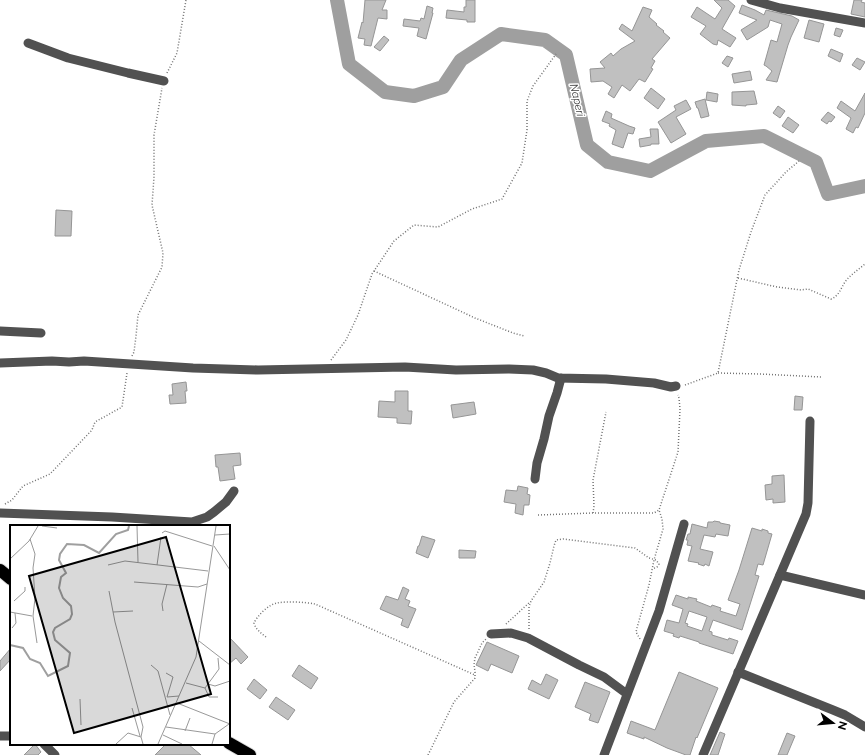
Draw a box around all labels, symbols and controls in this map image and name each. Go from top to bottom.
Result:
water label: Naperi [567,82,587,118]
inset map [10,525,230,745]
north arrow [813,703,853,743]
text: N [835,720,850,731]

